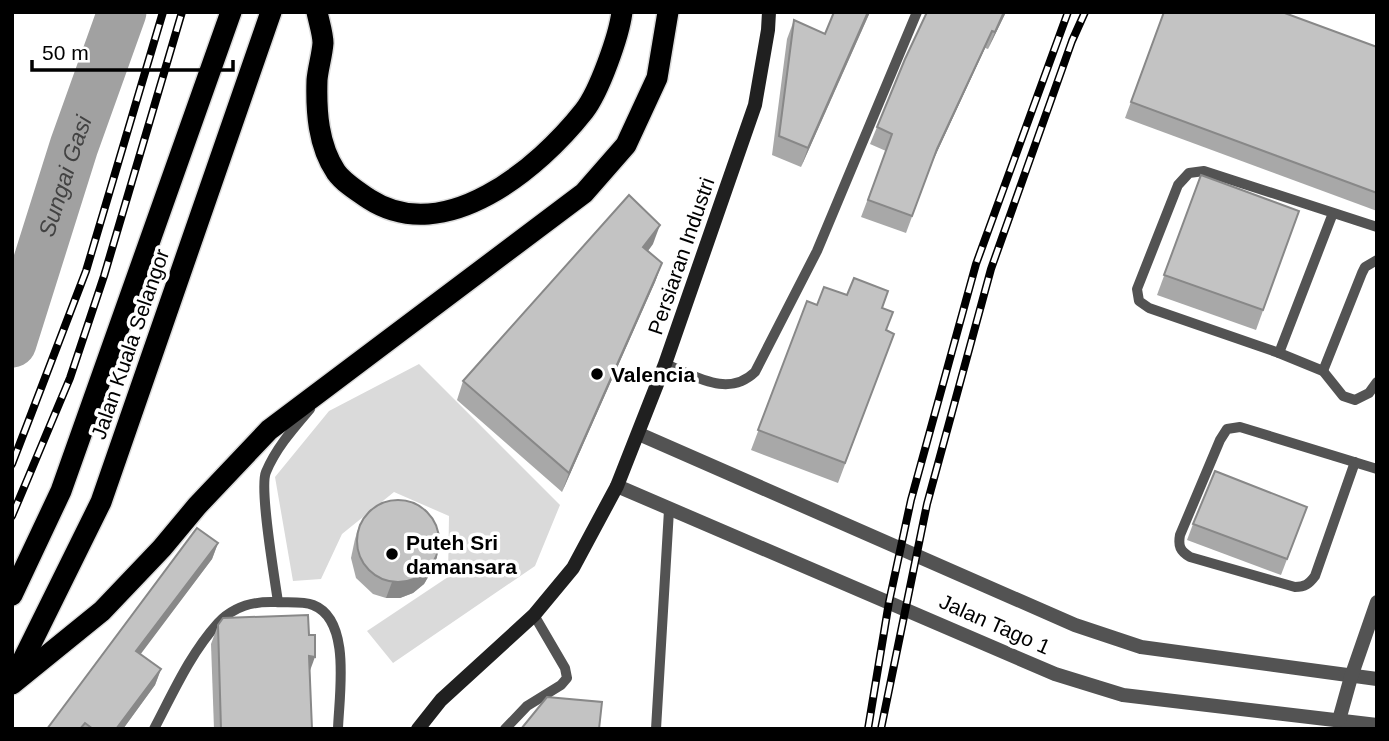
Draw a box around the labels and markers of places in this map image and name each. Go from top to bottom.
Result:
place label: Valencia [611,363,695,386]
marker: Valencia [589,366,605,382]
place label: Puteh Sri damansara [406,531,517,578]
marker: Puteh Sri damansara [384,546,400,562]

